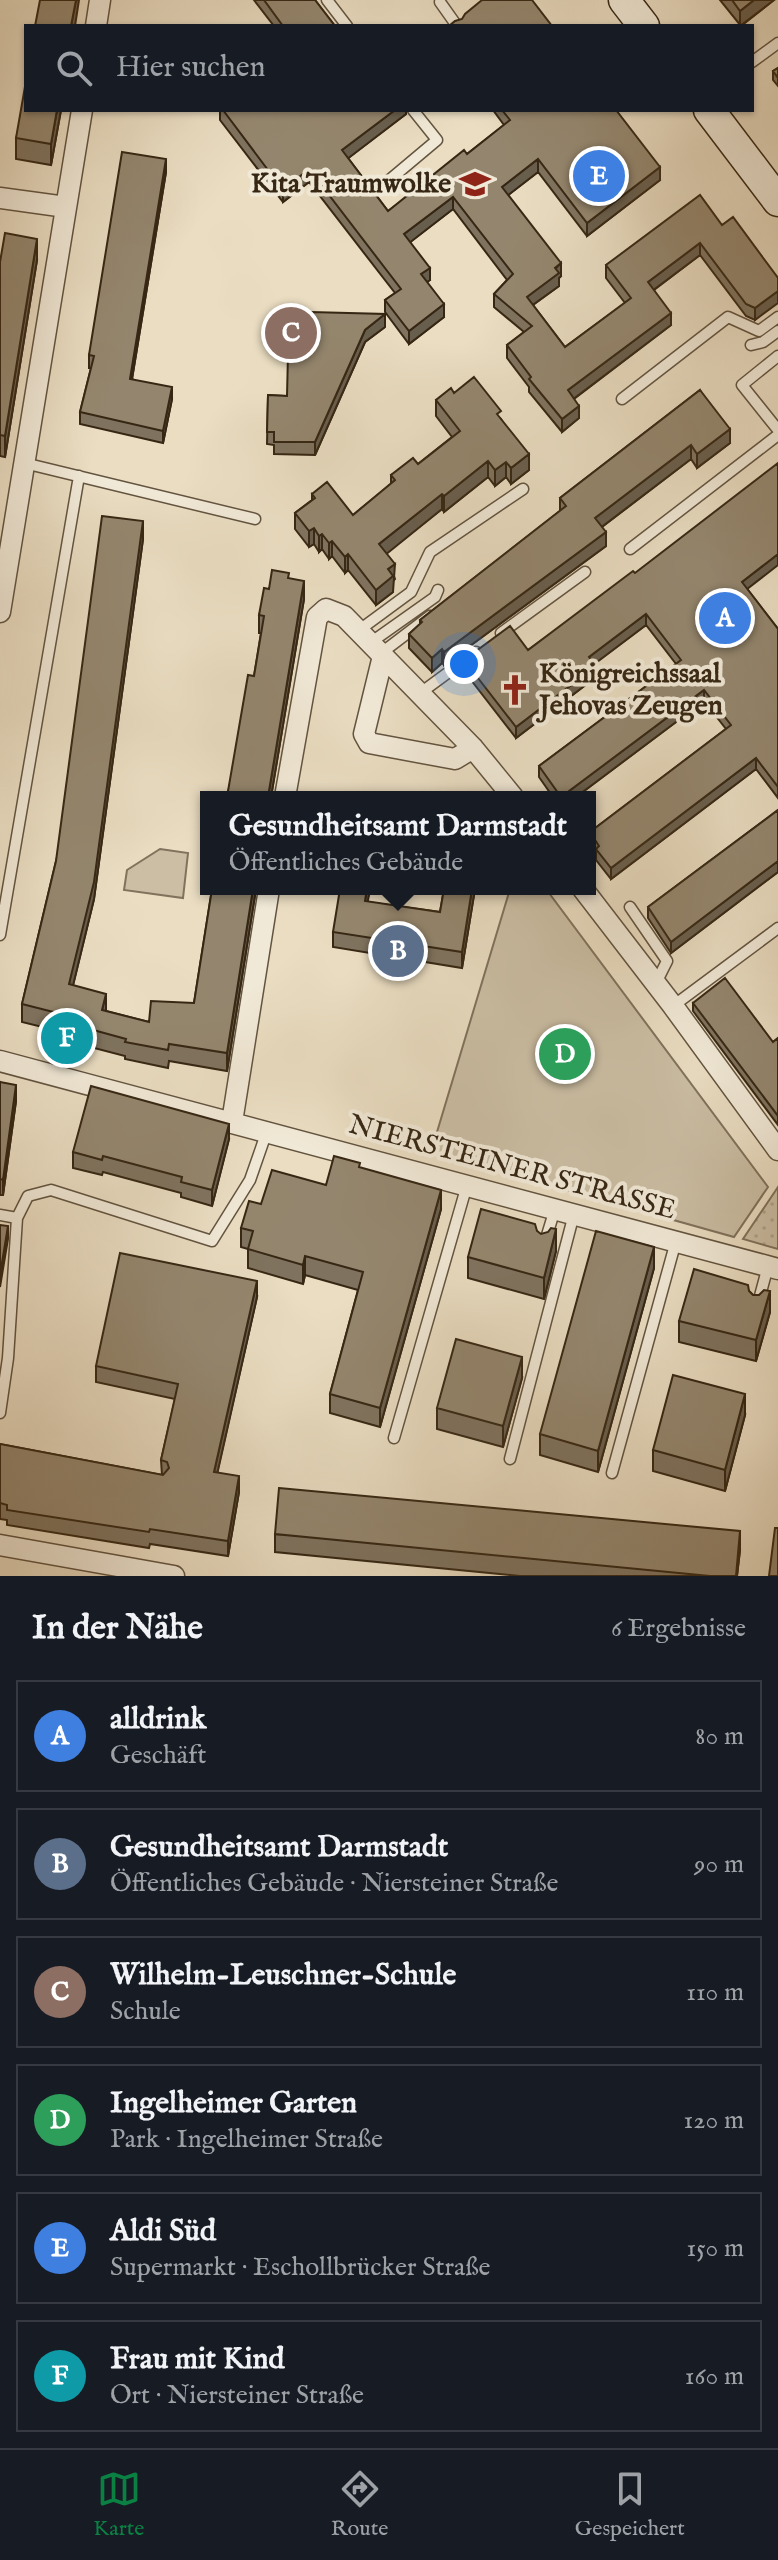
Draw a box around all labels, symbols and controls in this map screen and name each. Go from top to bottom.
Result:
search box [24,24,754,112]
icon: search [52,46,96,90]
text: Hier suchen [116,49,266,87]
pin: E [573,146,625,206]
place label: Kita Traumwolke [251,167,451,202]
school or university icon: Kita Traumwolke [458,167,492,201]
pin: C [265,303,317,363]
pin: A [699,588,751,648]
your location [444,644,484,684]
place label: Königreichssaal Jehovas Zeugen [535,657,723,724]
church icon: Königreichssaal Jehovas Zeugen [498,673,532,707]
popup [200,791,596,895]
text: Gesundheitsamt Darmstadt [229,808,567,846]
text: Öffentliches Gebäude [229,846,463,879]
pin: B [372,921,424,981]
pin: F [41,1008,93,1068]
pin: D [539,1024,591,1084]
street label: NIERSTEINER STRASSE [345,1108,679,1228]
text: In der Nähe [32,1607,203,1650]
text: 6 Ergebnisse [611,1612,746,1645]
text: alldrink [110,1701,206,1739]
text: A [51,1720,69,1753]
text: 80 m [695,1720,744,1753]
text: Geschäft [110,1739,206,1772]
text: Gesundheitsamt Darmstadt [110,1829,448,1867]
text: B [51,1848,69,1881]
text: 90 m [694,1848,744,1881]
text: Öffentliches Gebäude · Niersteiner Straße [110,1867,558,1900]
text: Wilhelm-Leuschner-Schule [110,1957,456,1995]
text: C [51,1976,69,2009]
text: 110 m [686,1976,744,2009]
text: Schule [110,1995,181,2028]
text: Ingelheimer Garten [110,2085,357,2123]
text: D [50,2104,70,2137]
text: 120 m [684,2104,744,2137]
text: Park · Ingelheimer Straße [110,2123,383,2156]
text: Aldi Süd [110,2213,216,2251]
text: E [51,2232,69,2265]
text: 150 m [686,2232,744,2265]
text: Supermarkt · Eschollbrücker Straße [110,2251,491,2284]
text: Frau mit Kind [110,2341,284,2379]
text: F [52,2360,68,2393]
text: 160 m [685,2360,744,2393]
text: Ort · Niersteiner Straße [110,2379,364,2412]
tab: Karte [93,2467,144,2543]
tab: Route [331,2467,388,2543]
tab: Gespeichert [575,2467,685,2543]

